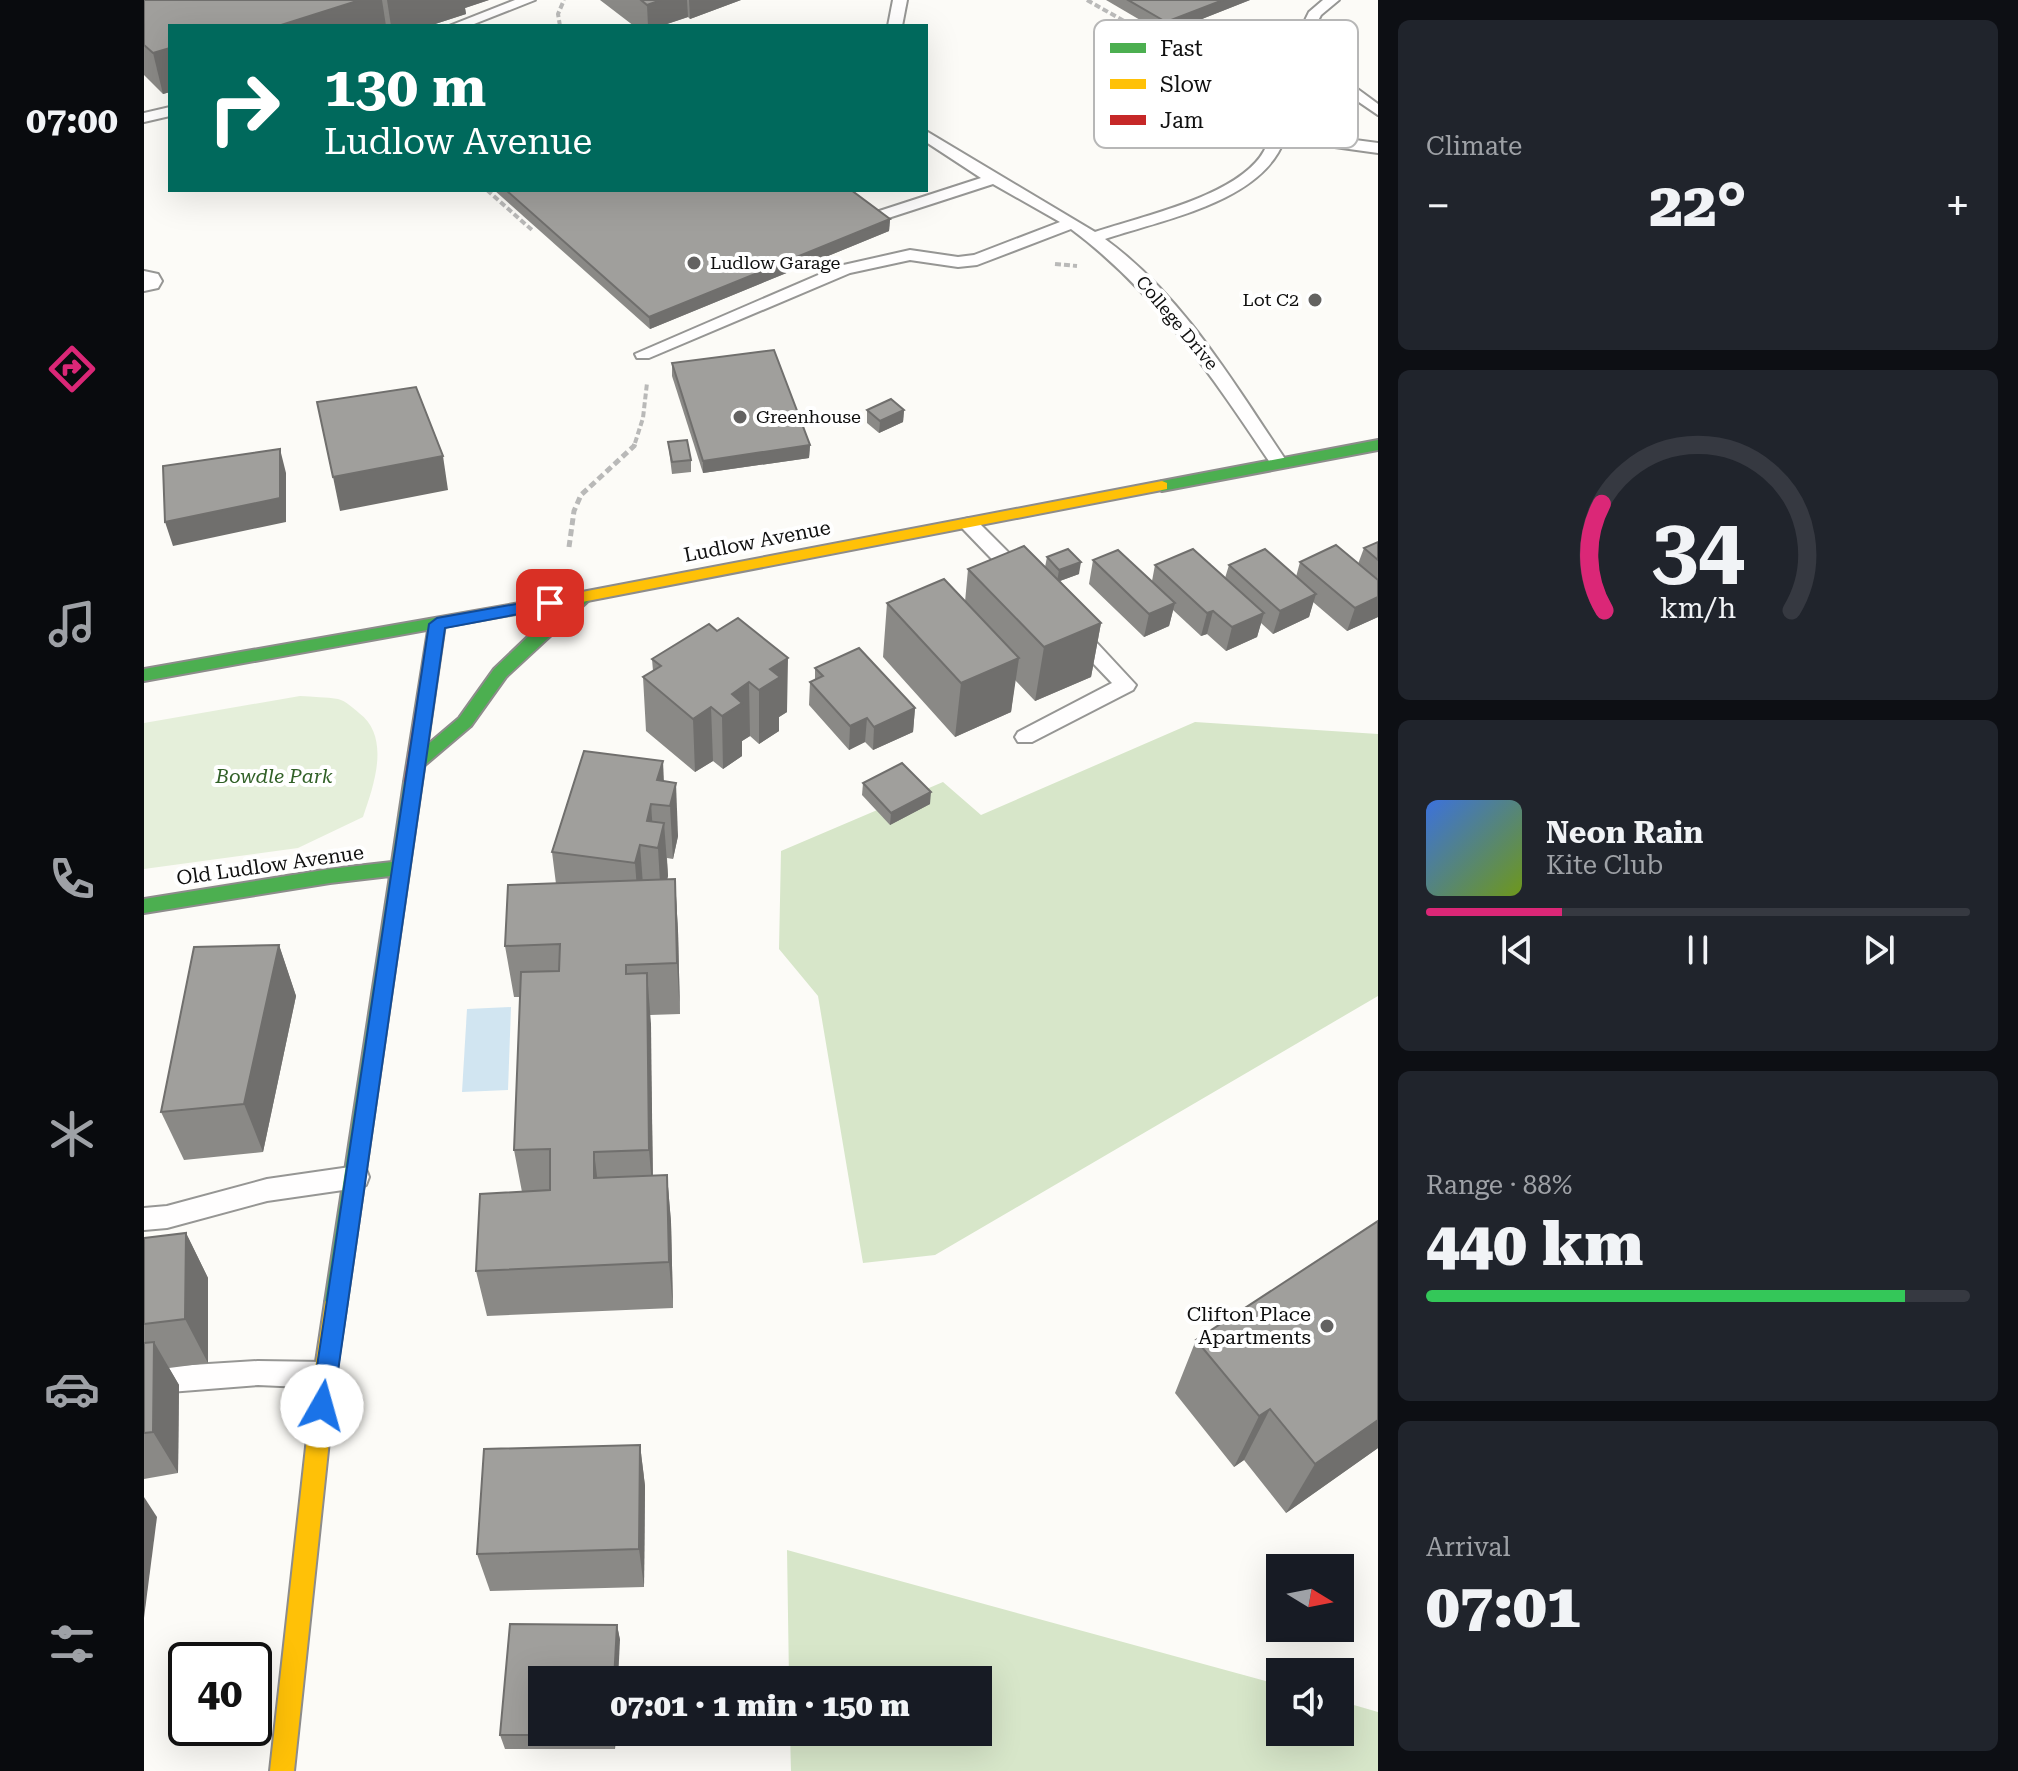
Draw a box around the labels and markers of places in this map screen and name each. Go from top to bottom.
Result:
place label: Ludlow Garage [710,252,840,273]
marker: Ludlow Garage [685,254,703,272]
place label: Lot C2 [1242,289,1299,310]
marker: Lot C2 [1306,291,1324,309]
place label: Greenhouse [756,406,861,427]
marker: Greenhouse [731,408,749,426]
pin [516,569,584,637]
place label: Clifton Place Apartments [1187,1302,1311,1349]
marker: Clifton Place Apartments [1318,1317,1336,1335]

